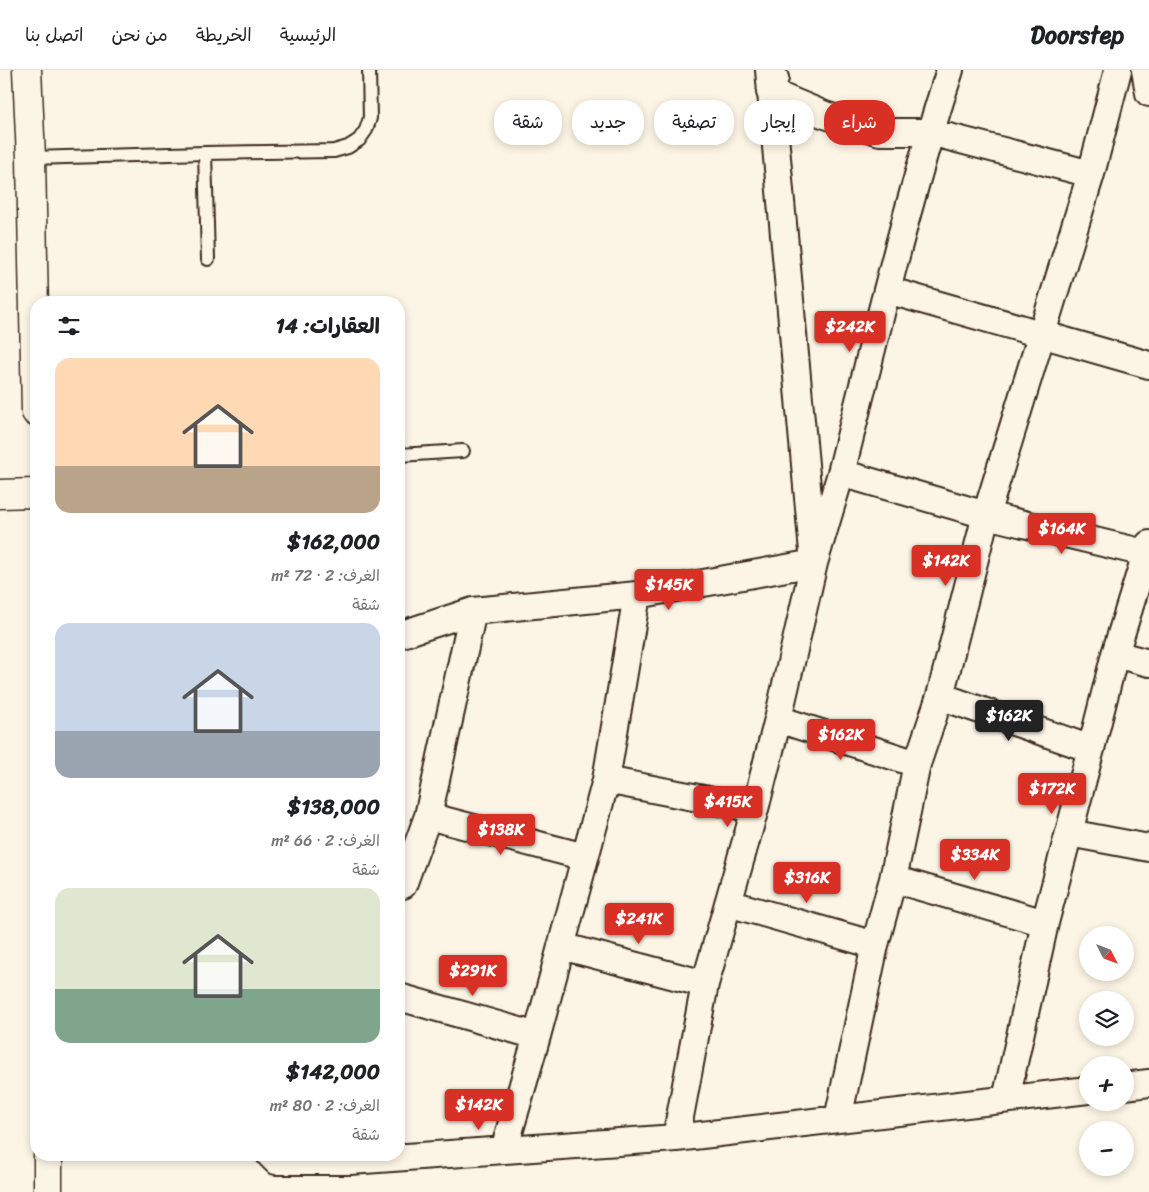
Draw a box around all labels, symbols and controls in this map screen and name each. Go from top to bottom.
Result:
text: Doorstep [1030,14,1124,56]
text: اتصل بنا [25,19,84,51]
text: من نحن [112,19,168,51]
text: الخريطة [196,19,252,51]
text: الرئيسية [280,19,336,51]
chip: شقة [494,100,562,145]
chip: جديد [572,100,644,145]
chip: تصفية [654,100,734,145]
chip: إيجار [744,100,814,145]
chip: شراء [824,100,895,145]
text: العقارات: 14 [276,307,380,345]
pin: $242K [815,310,885,353]
icon: filters [55,312,83,340]
text: $242K [826,312,874,341]
icon: home [173,391,263,481]
pin: $164K [1027,512,1097,555]
text: $164K [1039,514,1085,543]
text: $162,000 [287,523,380,561]
pin: $142K [911,544,981,587]
text: $142K [923,546,969,575]
text: الغرف: 2 · 72 m² [271,561,380,590]
pin: $145K [634,568,704,611]
text: $145K [645,570,693,599]
text: شقة [352,590,380,619]
icon: home [173,656,263,746]
pin: $162K [974,700,1044,742]
text: $162K [986,701,1032,730]
pin: $162K [806,718,876,761]
text: $162K [818,720,864,749]
pin: $172K [1017,772,1087,815]
text: $172K [1029,774,1075,803]
pin: $415K [693,786,763,828]
text: $415K [704,787,752,816]
text: $138,000 [287,788,380,826]
pin: $138K [466,814,536,856]
text: $138K [478,815,524,844]
text: الغرف: 2 · 66 m² [271,826,380,855]
pin: $334K [940,838,1010,881]
text: $334K [951,840,999,869]
text: شقة [352,855,380,884]
pin: $316K [772,862,842,904]
text: $316K [784,863,830,892]
pin: $241K [604,902,674,945]
text: $241K [616,904,662,933]
icon: home [173,921,263,1011]
north arrow [1079,926,1134,981]
map controls [1079,926,1134,1176]
pin: $291K [438,954,508,997]
text: $291K [450,956,496,985]
button: layers [1079,991,1134,1046]
text: $142,000 [286,1053,380,1091]
button: + [1079,1056,1134,1111]
pin: $142K [444,1088,514,1131]
text: $142K [456,1090,502,1119]
text: الغرف: 2 · 80 m² [270,1091,380,1120]
text: شقة [352,1120,380,1149]
button: − [1079,1121,1134,1176]

